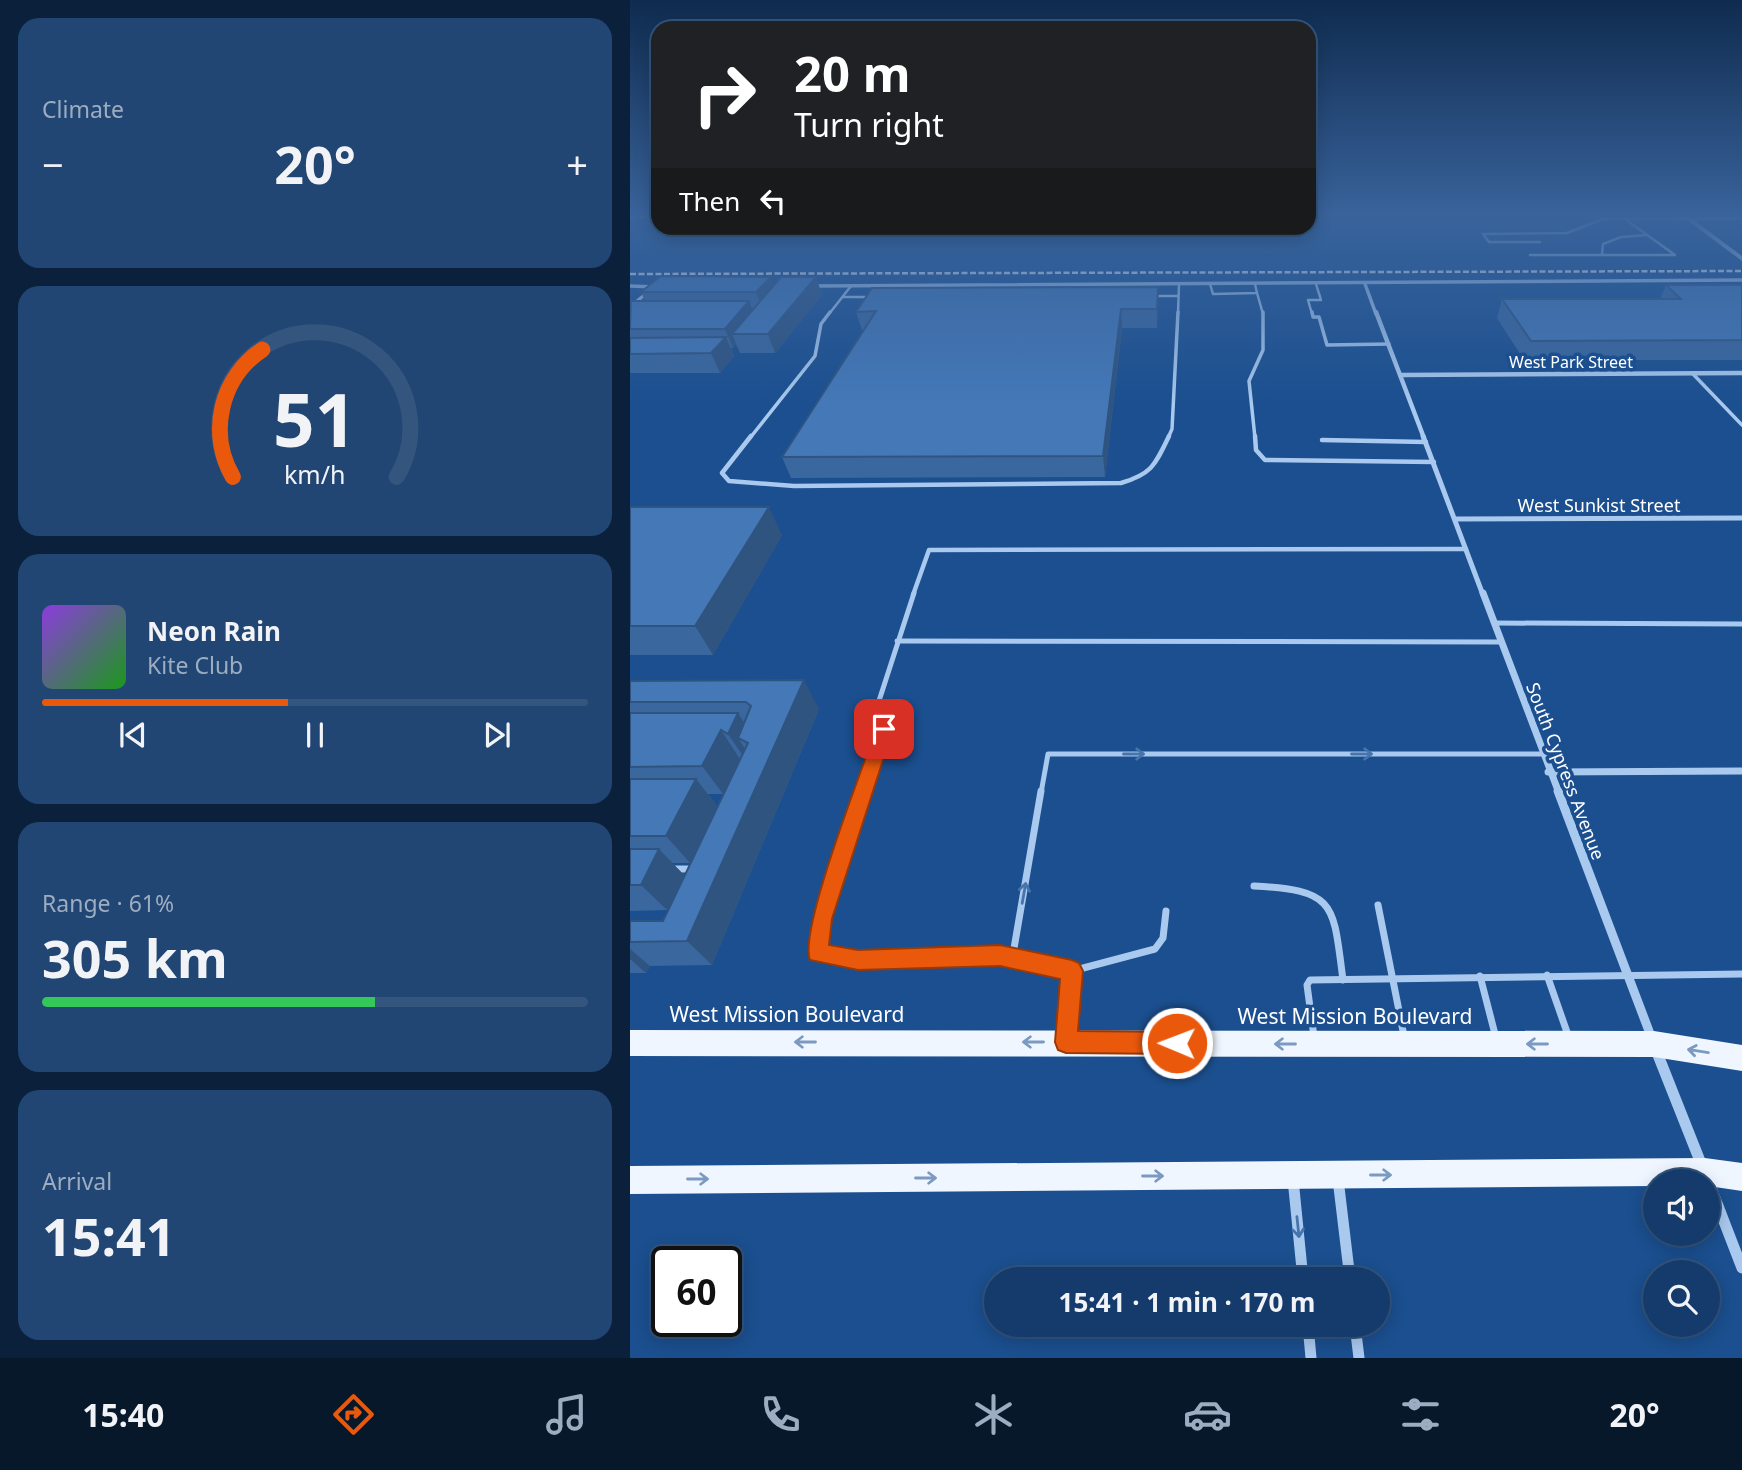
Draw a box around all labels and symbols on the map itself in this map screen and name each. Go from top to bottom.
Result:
street label: West Park Street [1509,351,1633,373]
street label: West Sunkist Street [1518,493,1681,517]
street label: South Cypress Avenue [1521,679,1611,863]
pin [854,699,914,759]
one-way arrow [1122,747,1145,761]
one-way arrow [1350,747,1373,761]
one-way arrow [1018,882,1031,905]
street label: West Mission Boulevard [670,1000,905,1028]
street label: West Mission Boulevard [1238,1002,1473,1030]
position arrow [1140,1006,1214,1080]
one-way arrow [794,1035,817,1049]
one-way arrow [1021,1035,1044,1049]
one-way arrow [1273,1037,1296,1051]
one-way arrow [1525,1037,1548,1051]
one-way arrow [1687,1044,1710,1057]
one-way arrow [1369,1168,1392,1182]
one-way arrow [1141,1169,1164,1183]
one-way arrow [914,1171,937,1185]
one-way arrow [686,1172,709,1186]
one-way arrow [1292,1215,1305,1238]
speed limit sign: 60 [651,1246,742,1337]

